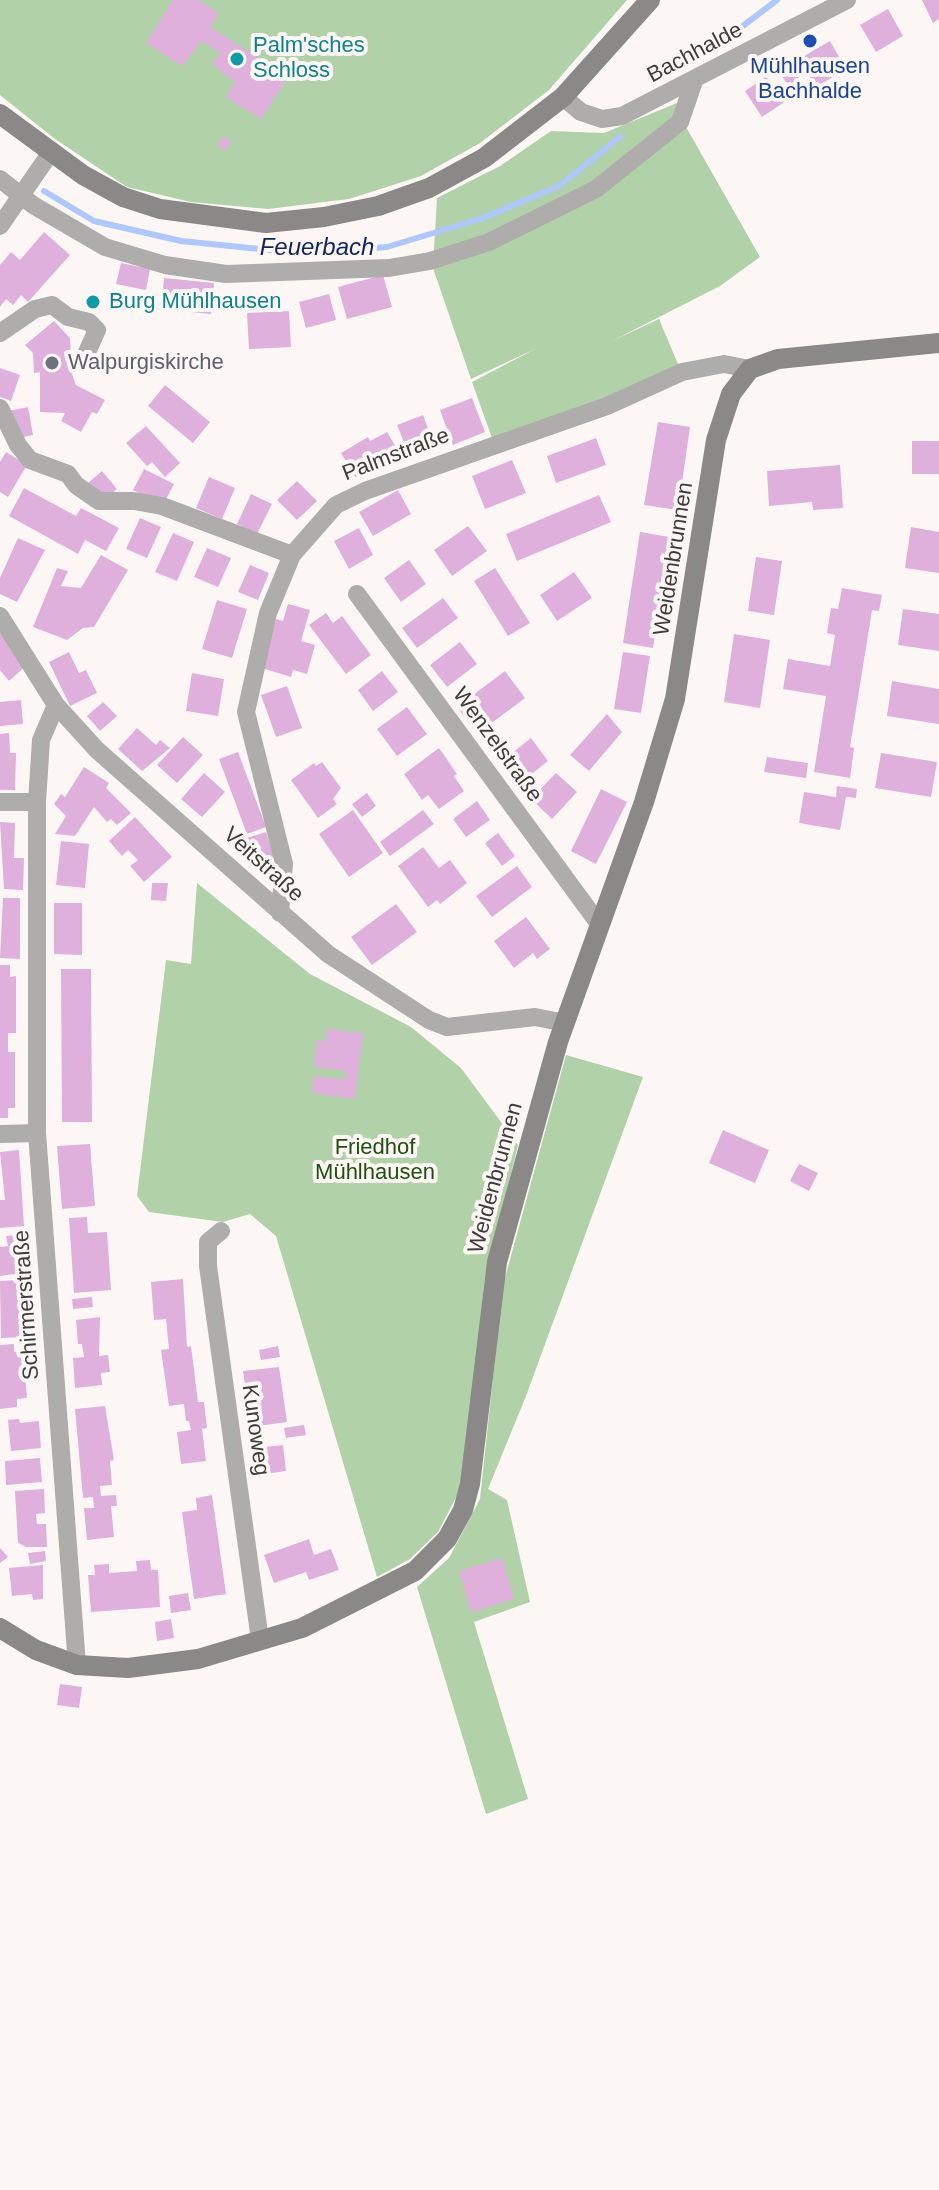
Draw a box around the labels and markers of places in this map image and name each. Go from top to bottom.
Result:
marker: Mühlhausen Bachhalde [801,32,819,50]
place label: Palm'sches Schloss [253,33,365,84]
marker: Palm'sches Schloss [228,50,246,68]
place label: Mühlhausen Bachhalde [750,54,870,106]
place label: Burg Mühlhausen [109,289,281,315]
marker: Burg Mühlhausen [84,293,102,311]
place label: Walpurgiskirche [68,350,224,376]
marker: Walpurgiskirche [43,354,61,372]

